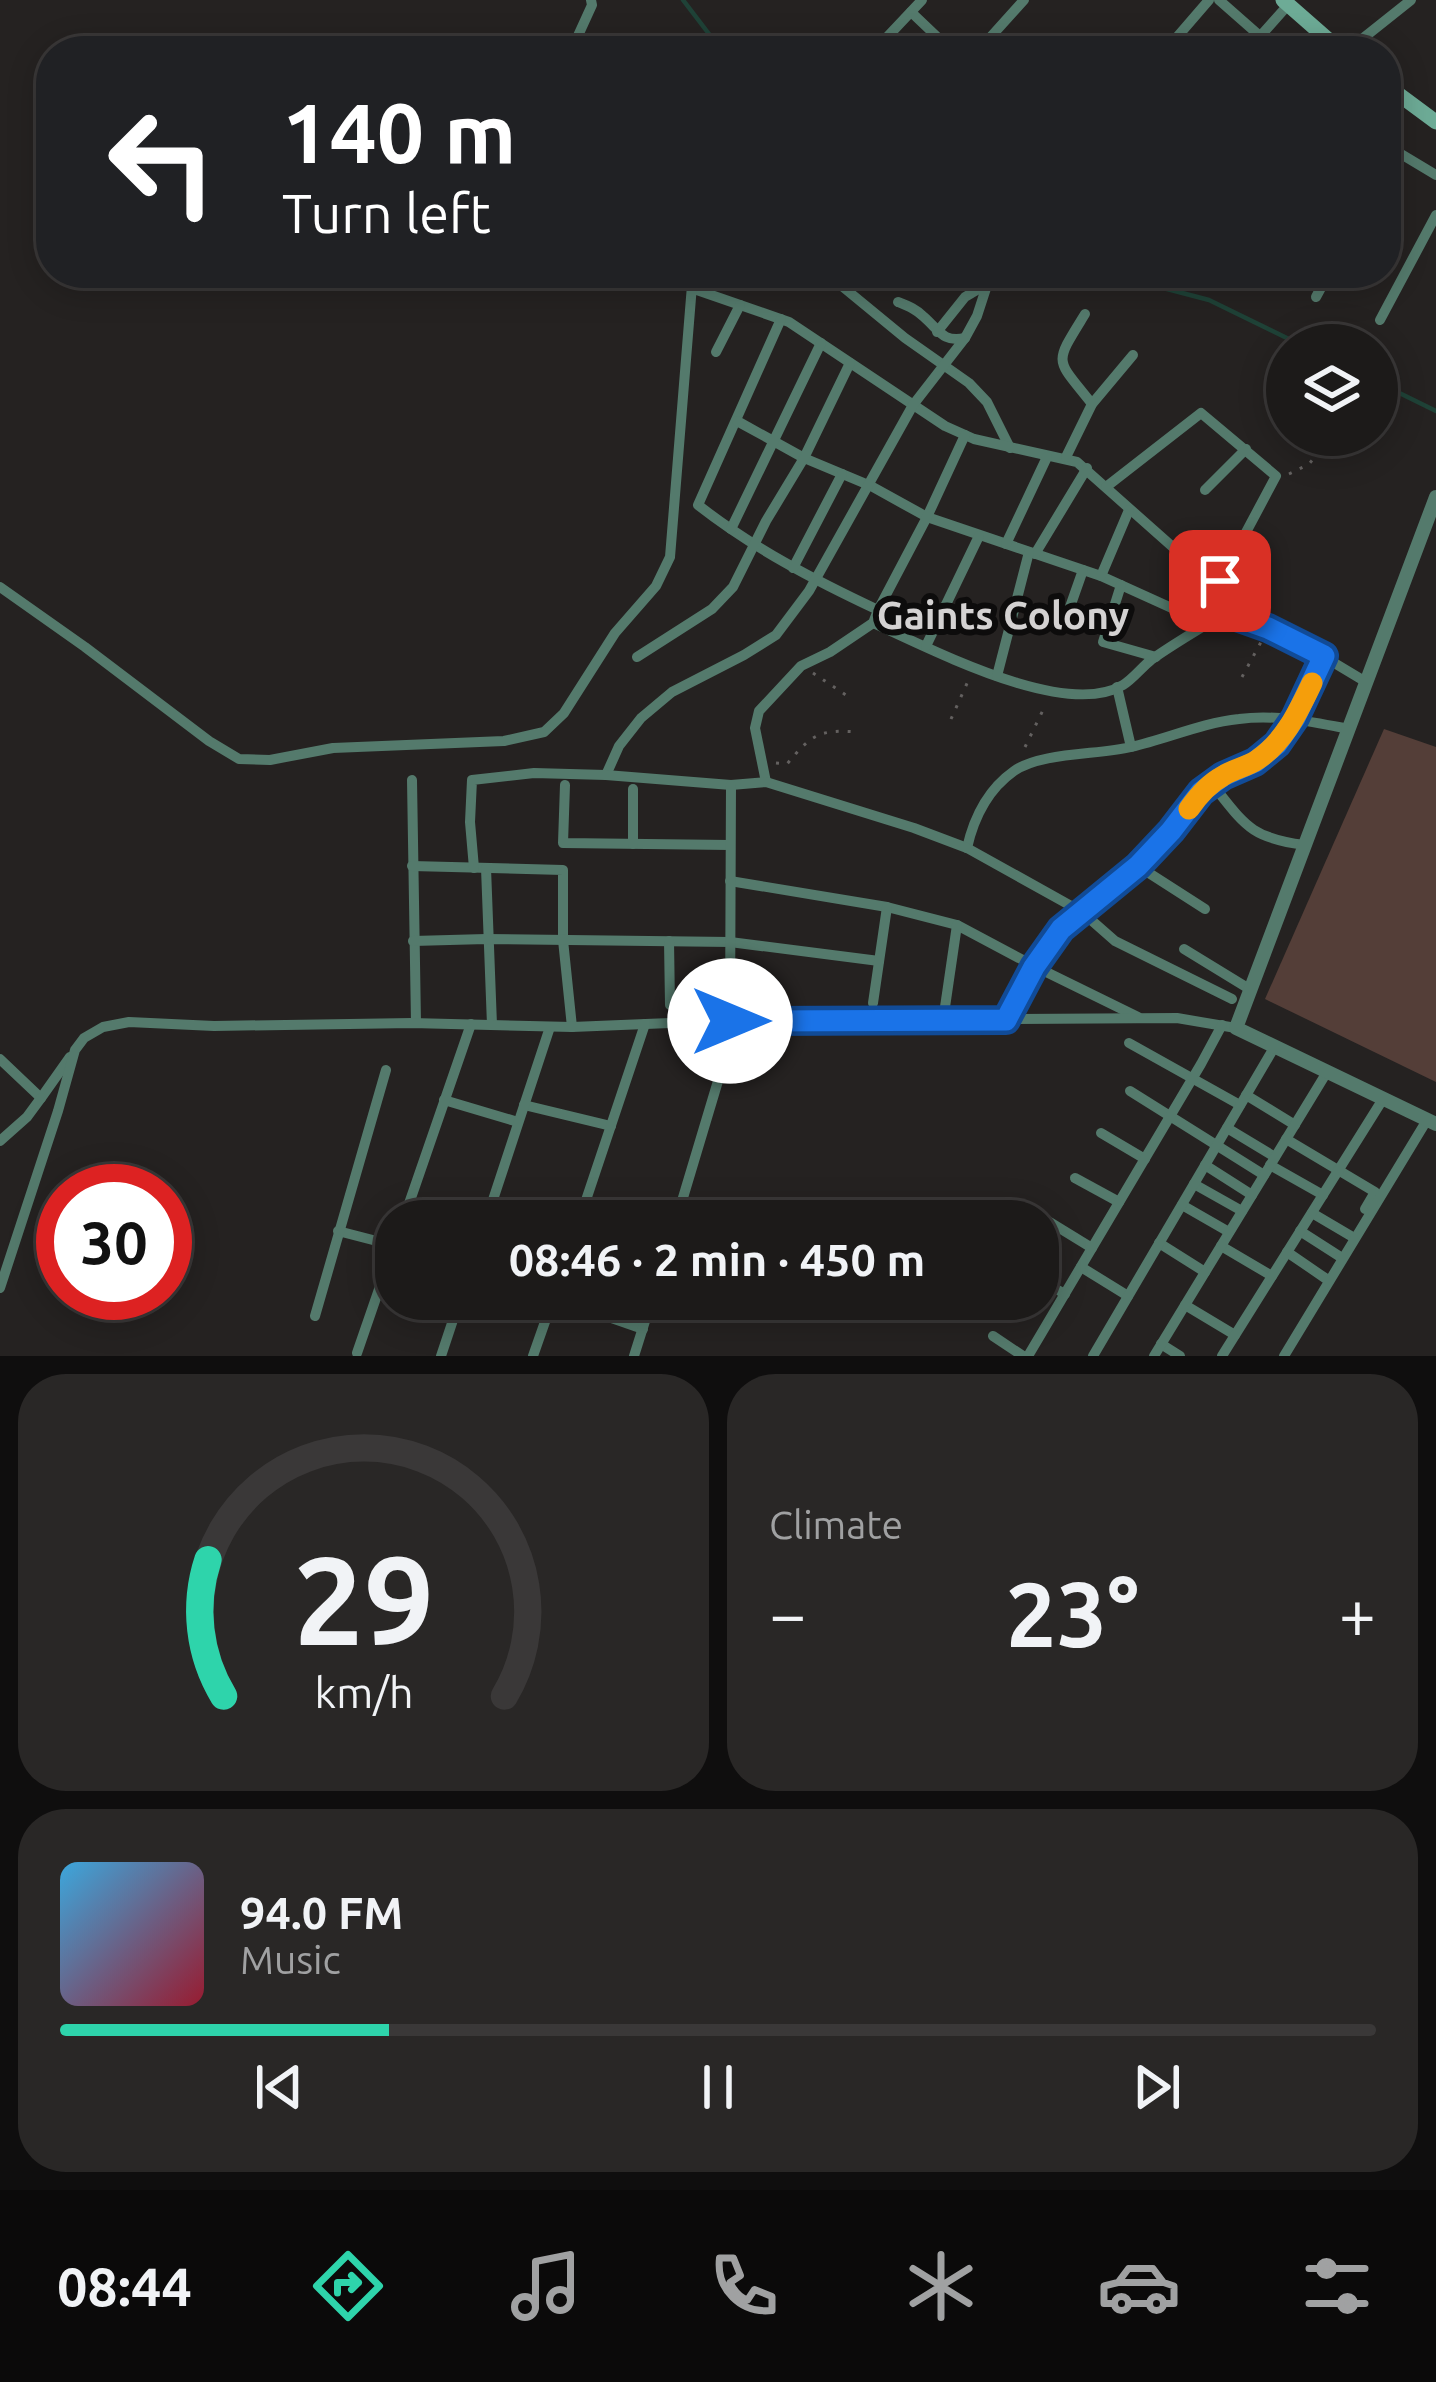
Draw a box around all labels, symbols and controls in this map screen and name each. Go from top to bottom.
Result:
icon: left [84,84,240,240]
text: 140 m [282,85,516,179]
text: Turn left [282,183,491,243]
map controls [1266,324,1398,456]
button: layers [1266,324,1398,456]
pin [1169,530,1271,632]
icon: arrive [1187,548,1253,614]
district label: Gaints Colony [877,593,1130,636]
position arrow [667,958,793,1084]
speed limit sign: 30 [36,1164,192,1320]
text: 08:46 · 2 min · 450 m [509,1234,925,1285]
text: Climate [769,1503,903,1546]
text: 29 [293,1529,434,1669]
text: 23° [1006,1563,1139,1664]
text: − [769,1576,806,1650]
text: + [1339,1576,1376,1650]
text: km/h [314,1667,413,1715]
text: 94.0 FM [240,1887,403,1938]
text: Music [240,1938,341,1981]
icon: previous [246,2054,312,2120]
icon: pause [685,2054,751,2120]
icon: next [1124,2054,1190,2120]
icon: directions [306,2244,390,2328]
icon: music [504,2244,588,2328]
icon: phone [702,2244,786,2328]
icon: climate [899,2244,983,2328]
icon: car [1097,2244,1181,2328]
icon: filters [1295,2244,1379,2328]
text: 08:44 [57,2256,192,2316]

